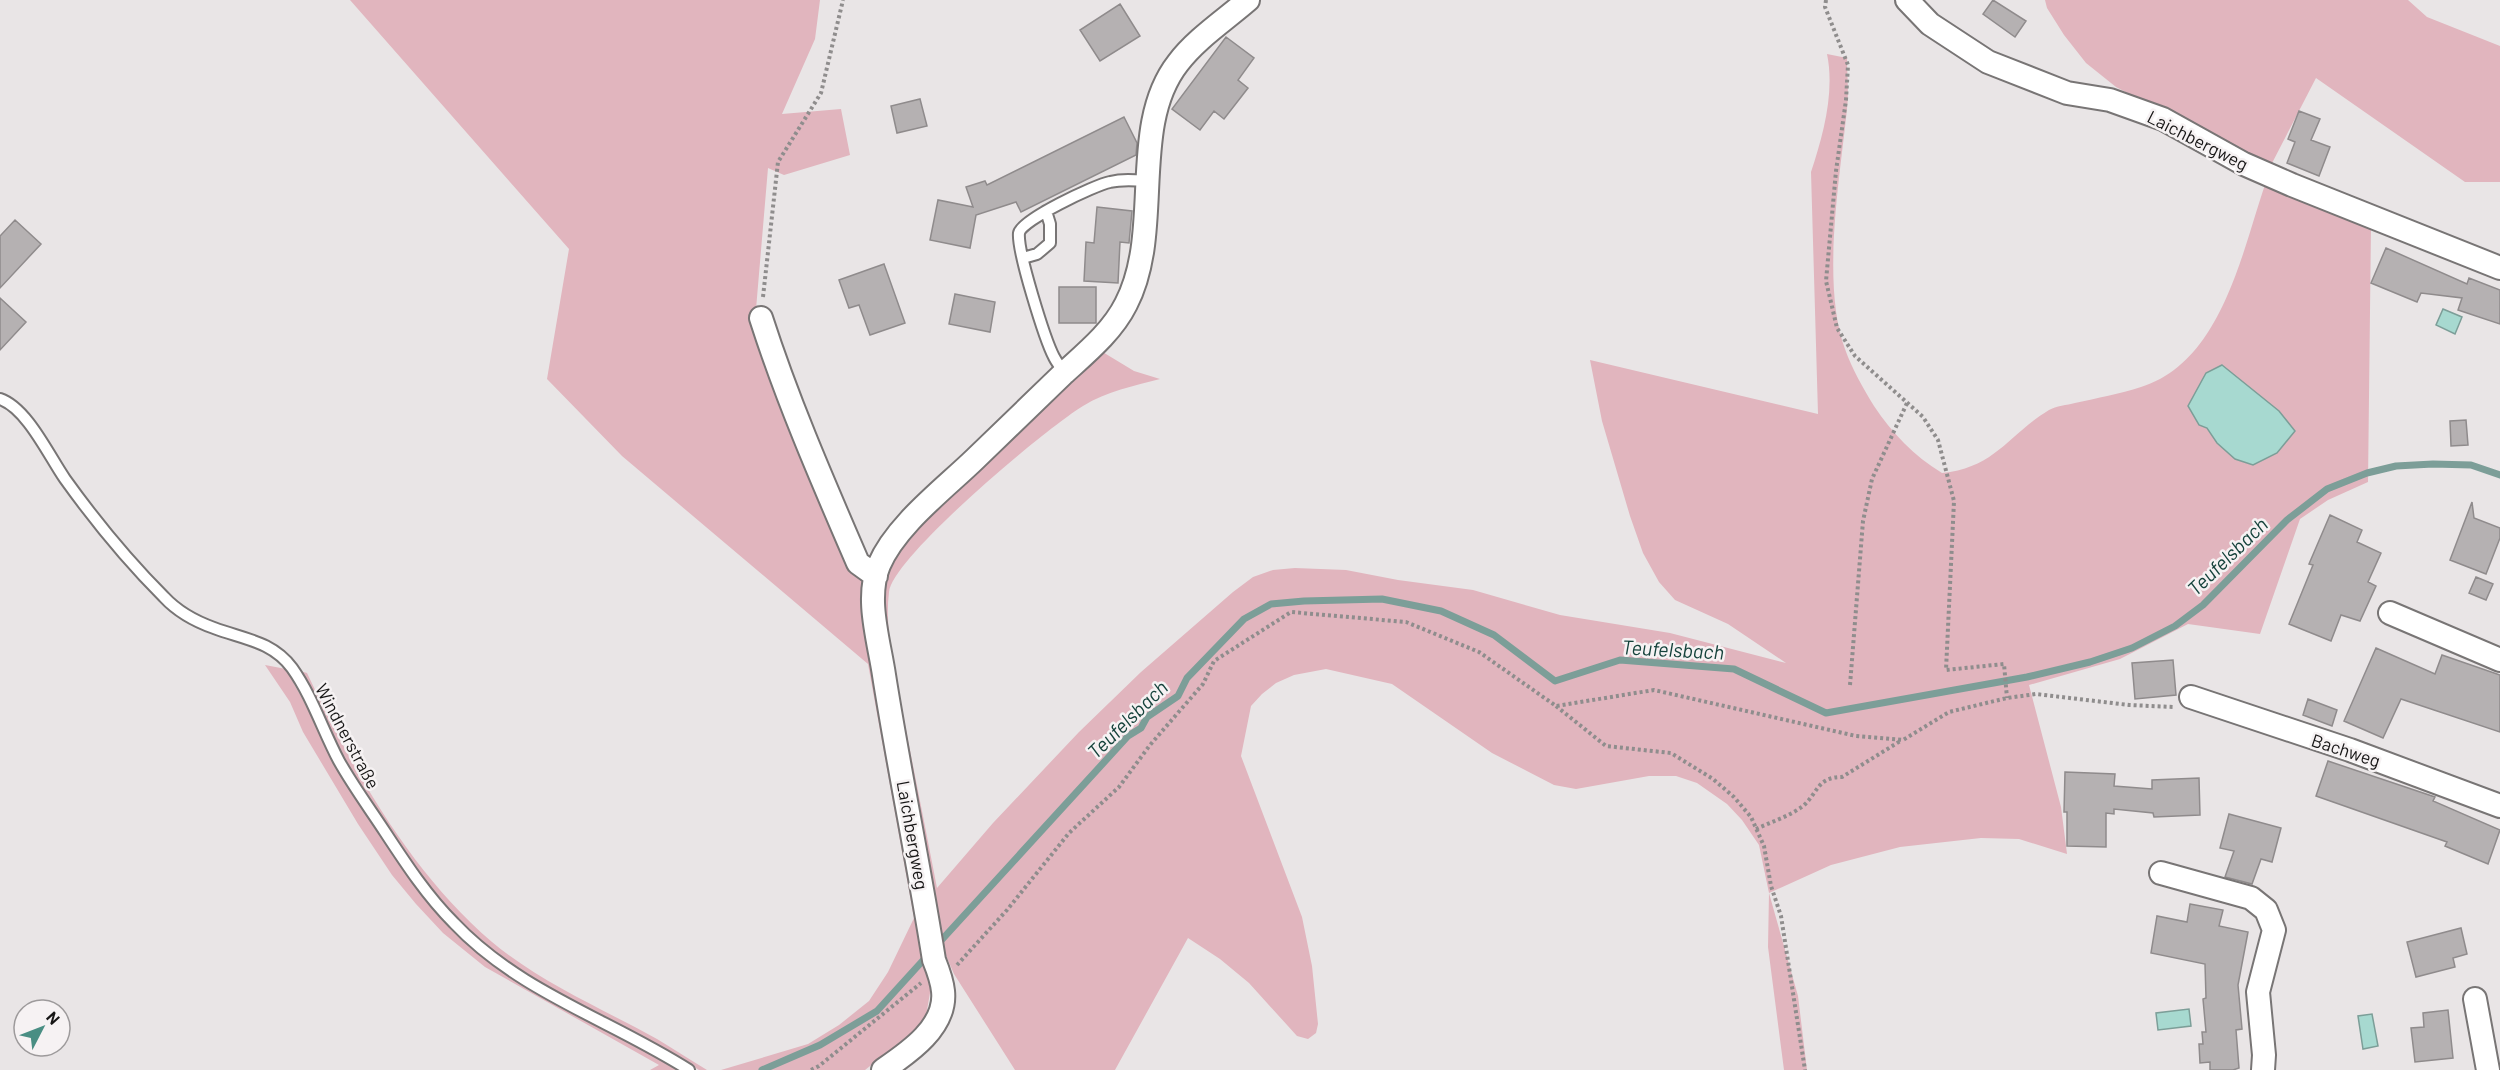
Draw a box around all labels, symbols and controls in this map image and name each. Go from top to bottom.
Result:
street label: Laichbergweg [2144,105,2252,175]
water label: Teufelsbach [2182,512,2272,600]
water label: Teufelsbach [1621,634,1725,664]
water label: Teufelsbach [1082,675,1172,763]
street label: Windnerstraße [311,680,385,792]
street label: Bachweg [2309,729,2383,771]
street label: Laichbergweg [893,779,933,891]
north arrow [12,998,72,1058]
text: N [43,1007,64,1028]

